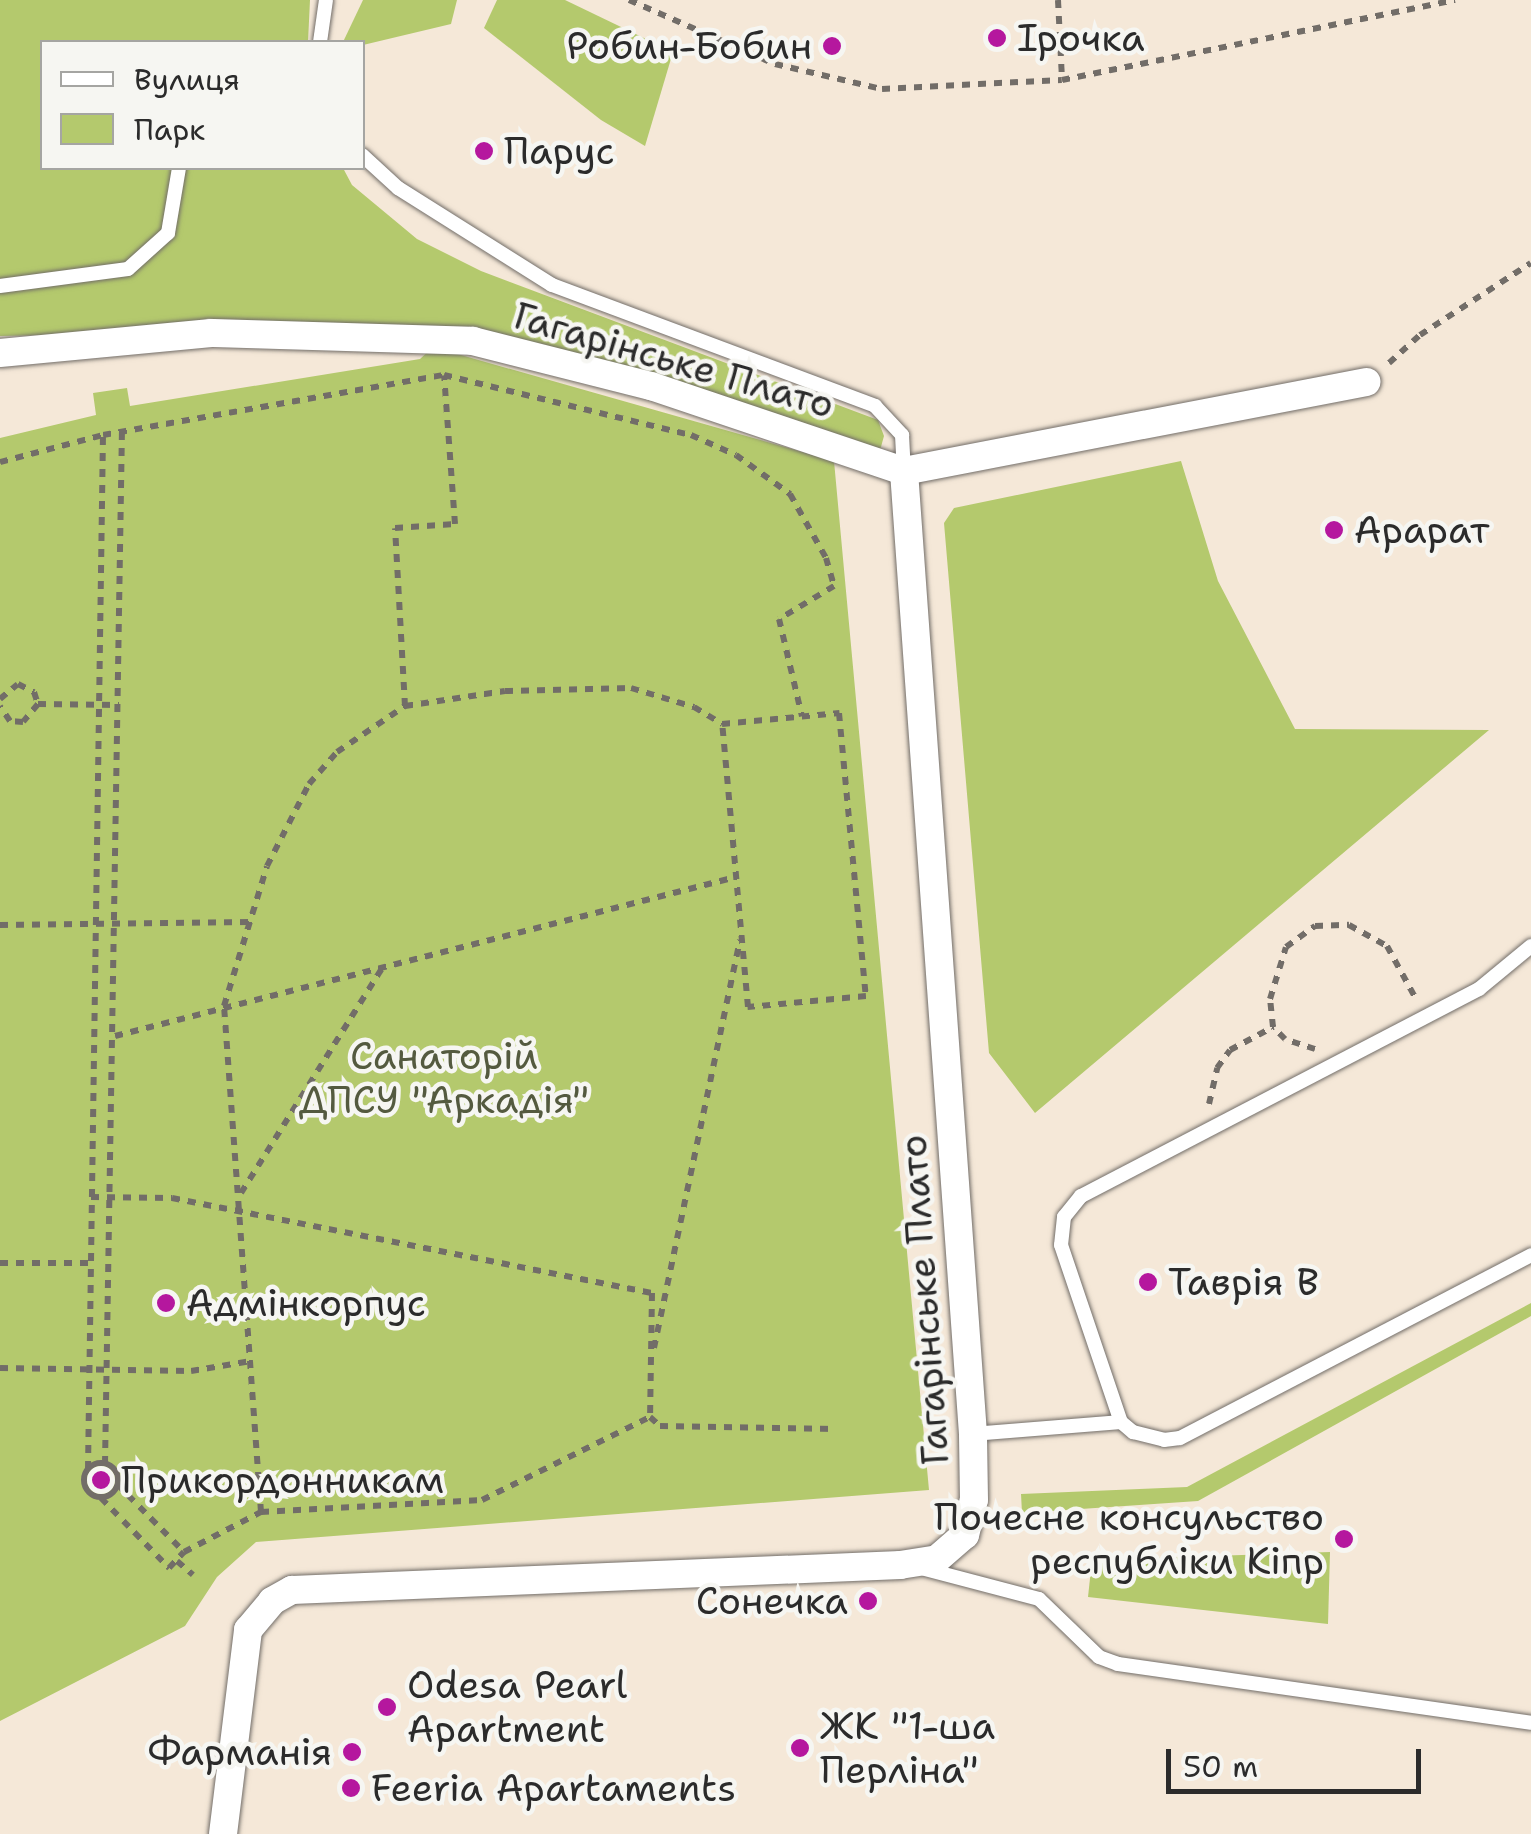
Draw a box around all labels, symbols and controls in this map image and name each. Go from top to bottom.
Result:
place label: Ірочка [1017,15,1145,61]
place label: Робин-Бобин [566,23,812,69]
marker: Ірочка [986,27,1008,49]
marker: Робин-Бобин [821,35,843,57]
legend [40,40,365,170]
text: Вулиця [134,59,240,100]
text: Парк [134,109,205,150]
place label: Парус [504,128,615,174]
marker: Парус [473,140,495,162]
street label: Гагарінське Плато [509,292,839,428]
place label: Арарат [1354,507,1489,553]
marker: Арарат [1323,519,1345,541]
park label: Санаторій ДПСУ "Аркадія" [299,1033,589,1122]
street label: Гагарінське Плато [890,1133,958,1467]
place label: Таврія В [1168,1259,1319,1305]
marker: Таврія В [1137,1271,1159,1293]
place label: Адмінкорпус [186,1280,426,1326]
marker: Адмінкорпус [155,1292,177,1314]
place label: Прикордонникам [121,1457,444,1503]
marker: Прикордонникам [90,1469,112,1491]
place label: Почесне консульство республіки Кіпр [934,1494,1324,1584]
marker: Почесне консульство республіки Кіпр [1333,1528,1355,1550]
place label: Сонечка [696,1578,848,1624]
marker: Сонечка [857,1590,879,1612]
place label: Odesa Pearl Apartment [407,1662,627,1752]
marker: Odesa Pearl Apartment [376,1696,398,1718]
place label: ЖК "1-ша Перліна" [820,1703,995,1792]
place label: Фарманія [147,1729,332,1775]
scale bar [1171,1729,1426,1791]
marker: ЖК "1-ша Перліна" [789,1737,811,1759]
marker: Фарманія [341,1741,363,1763]
text: 50 m [1183,1746,1258,1787]
place label: Feeria Apartaments [371,1765,736,1811]
marker: Feeria Apartaments [340,1777,362,1799]

